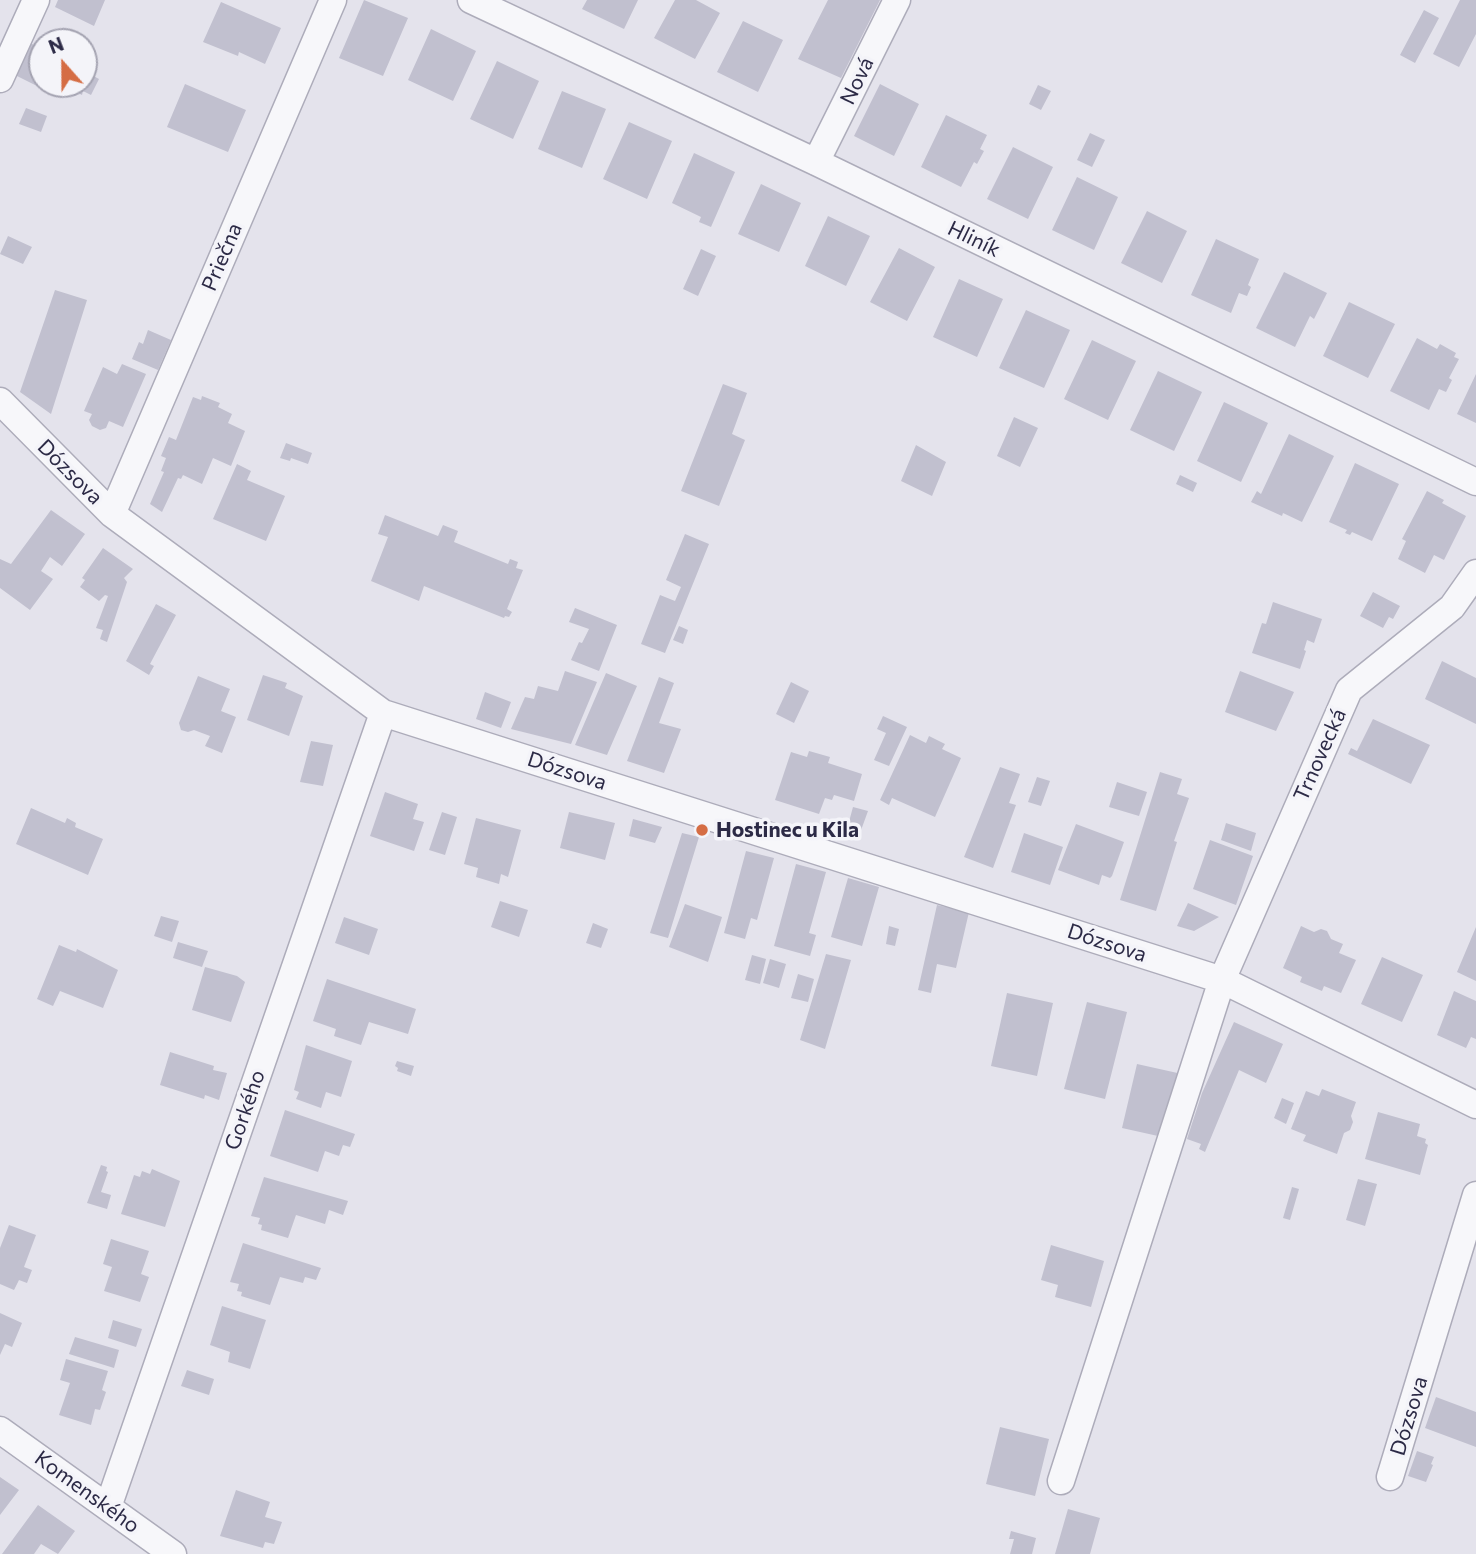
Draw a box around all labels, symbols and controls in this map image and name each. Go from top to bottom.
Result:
north arrow [28,28,98,98]
text: N [45,32,67,58]
street label: Nová [835,53,879,109]
street label: Hliník [944,216,1004,262]
street label: Priečna [196,219,248,295]
street label: Dózsova [32,434,108,510]
street label: Trnovecká [1288,705,1352,805]
street label: Dózsova [524,746,610,796]
place label: Hostinec u Kila [716,817,859,843]
marker: Hostinec u Kila [694,822,710,838]
street label: Dózsova [1064,918,1150,968]
street label: Gorkého [220,1067,270,1153]
street label: Dózsova [1385,1373,1433,1459]
street label: Komenského [30,1446,144,1538]

